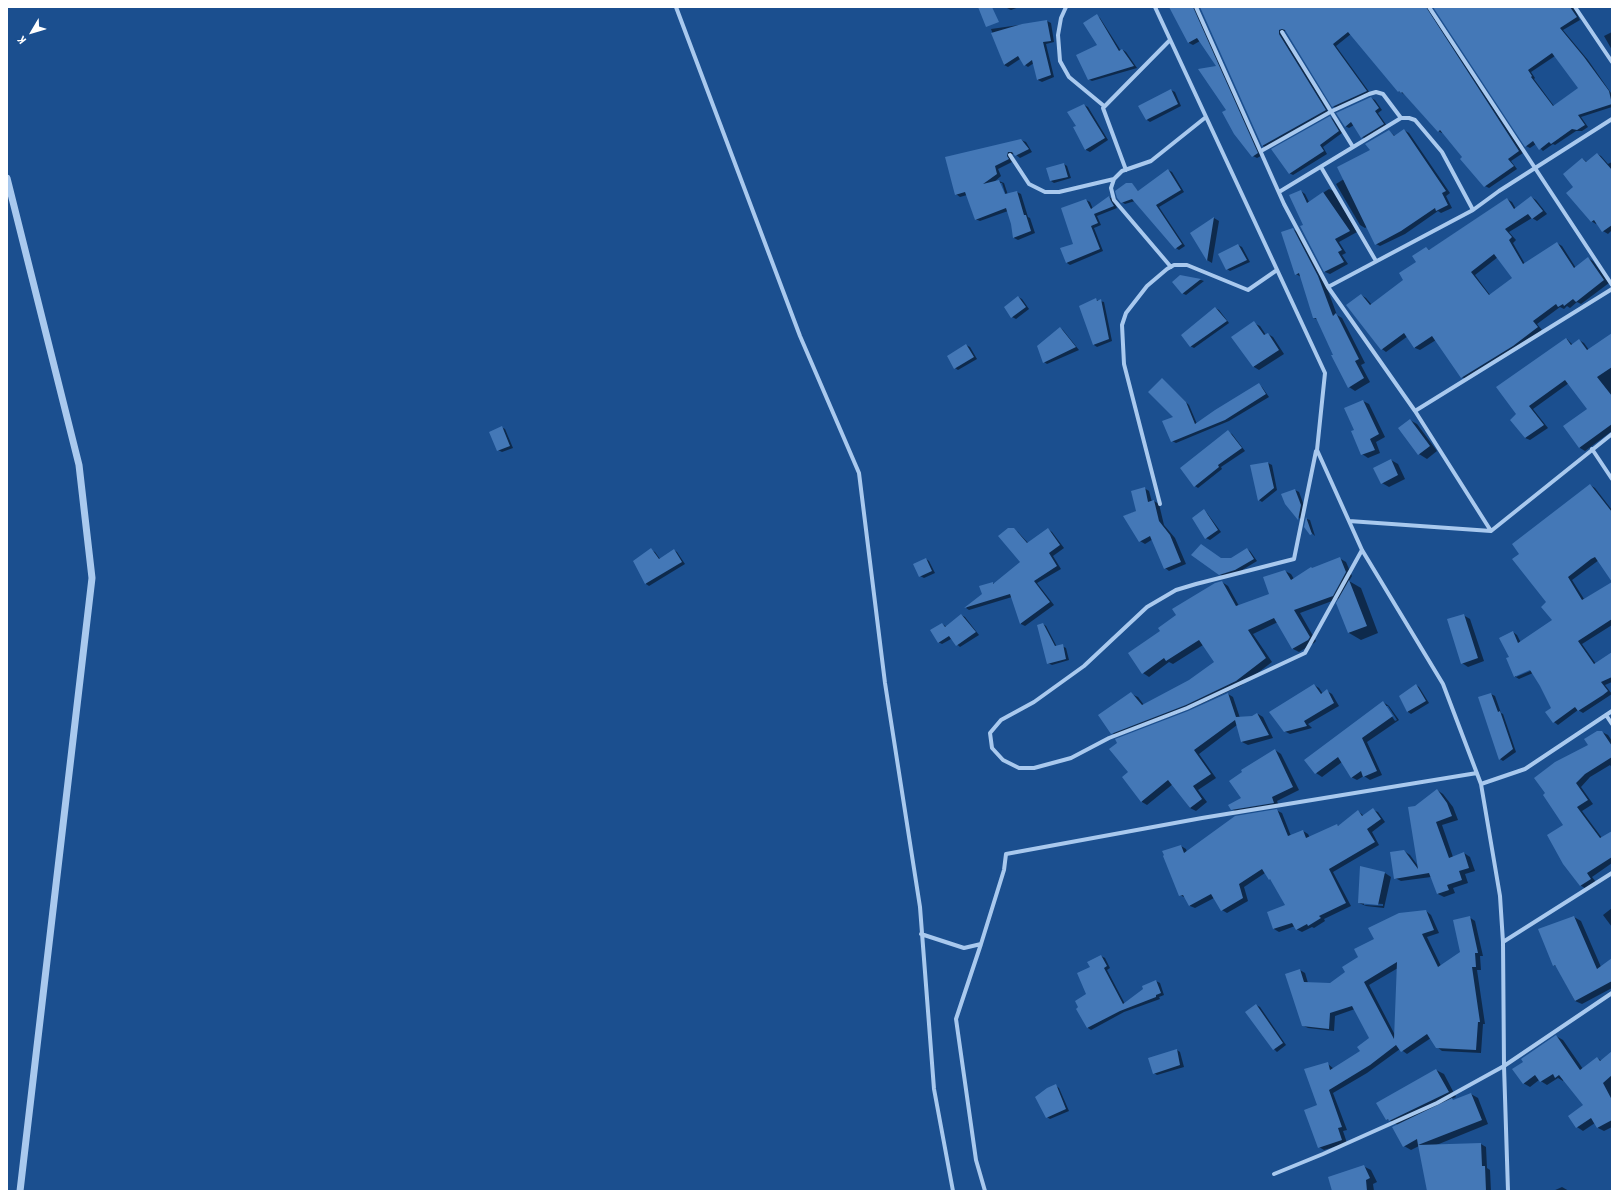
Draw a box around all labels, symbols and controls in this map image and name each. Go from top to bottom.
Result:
north arrow [12,12,52,52]
text: K [15,33,29,46]

